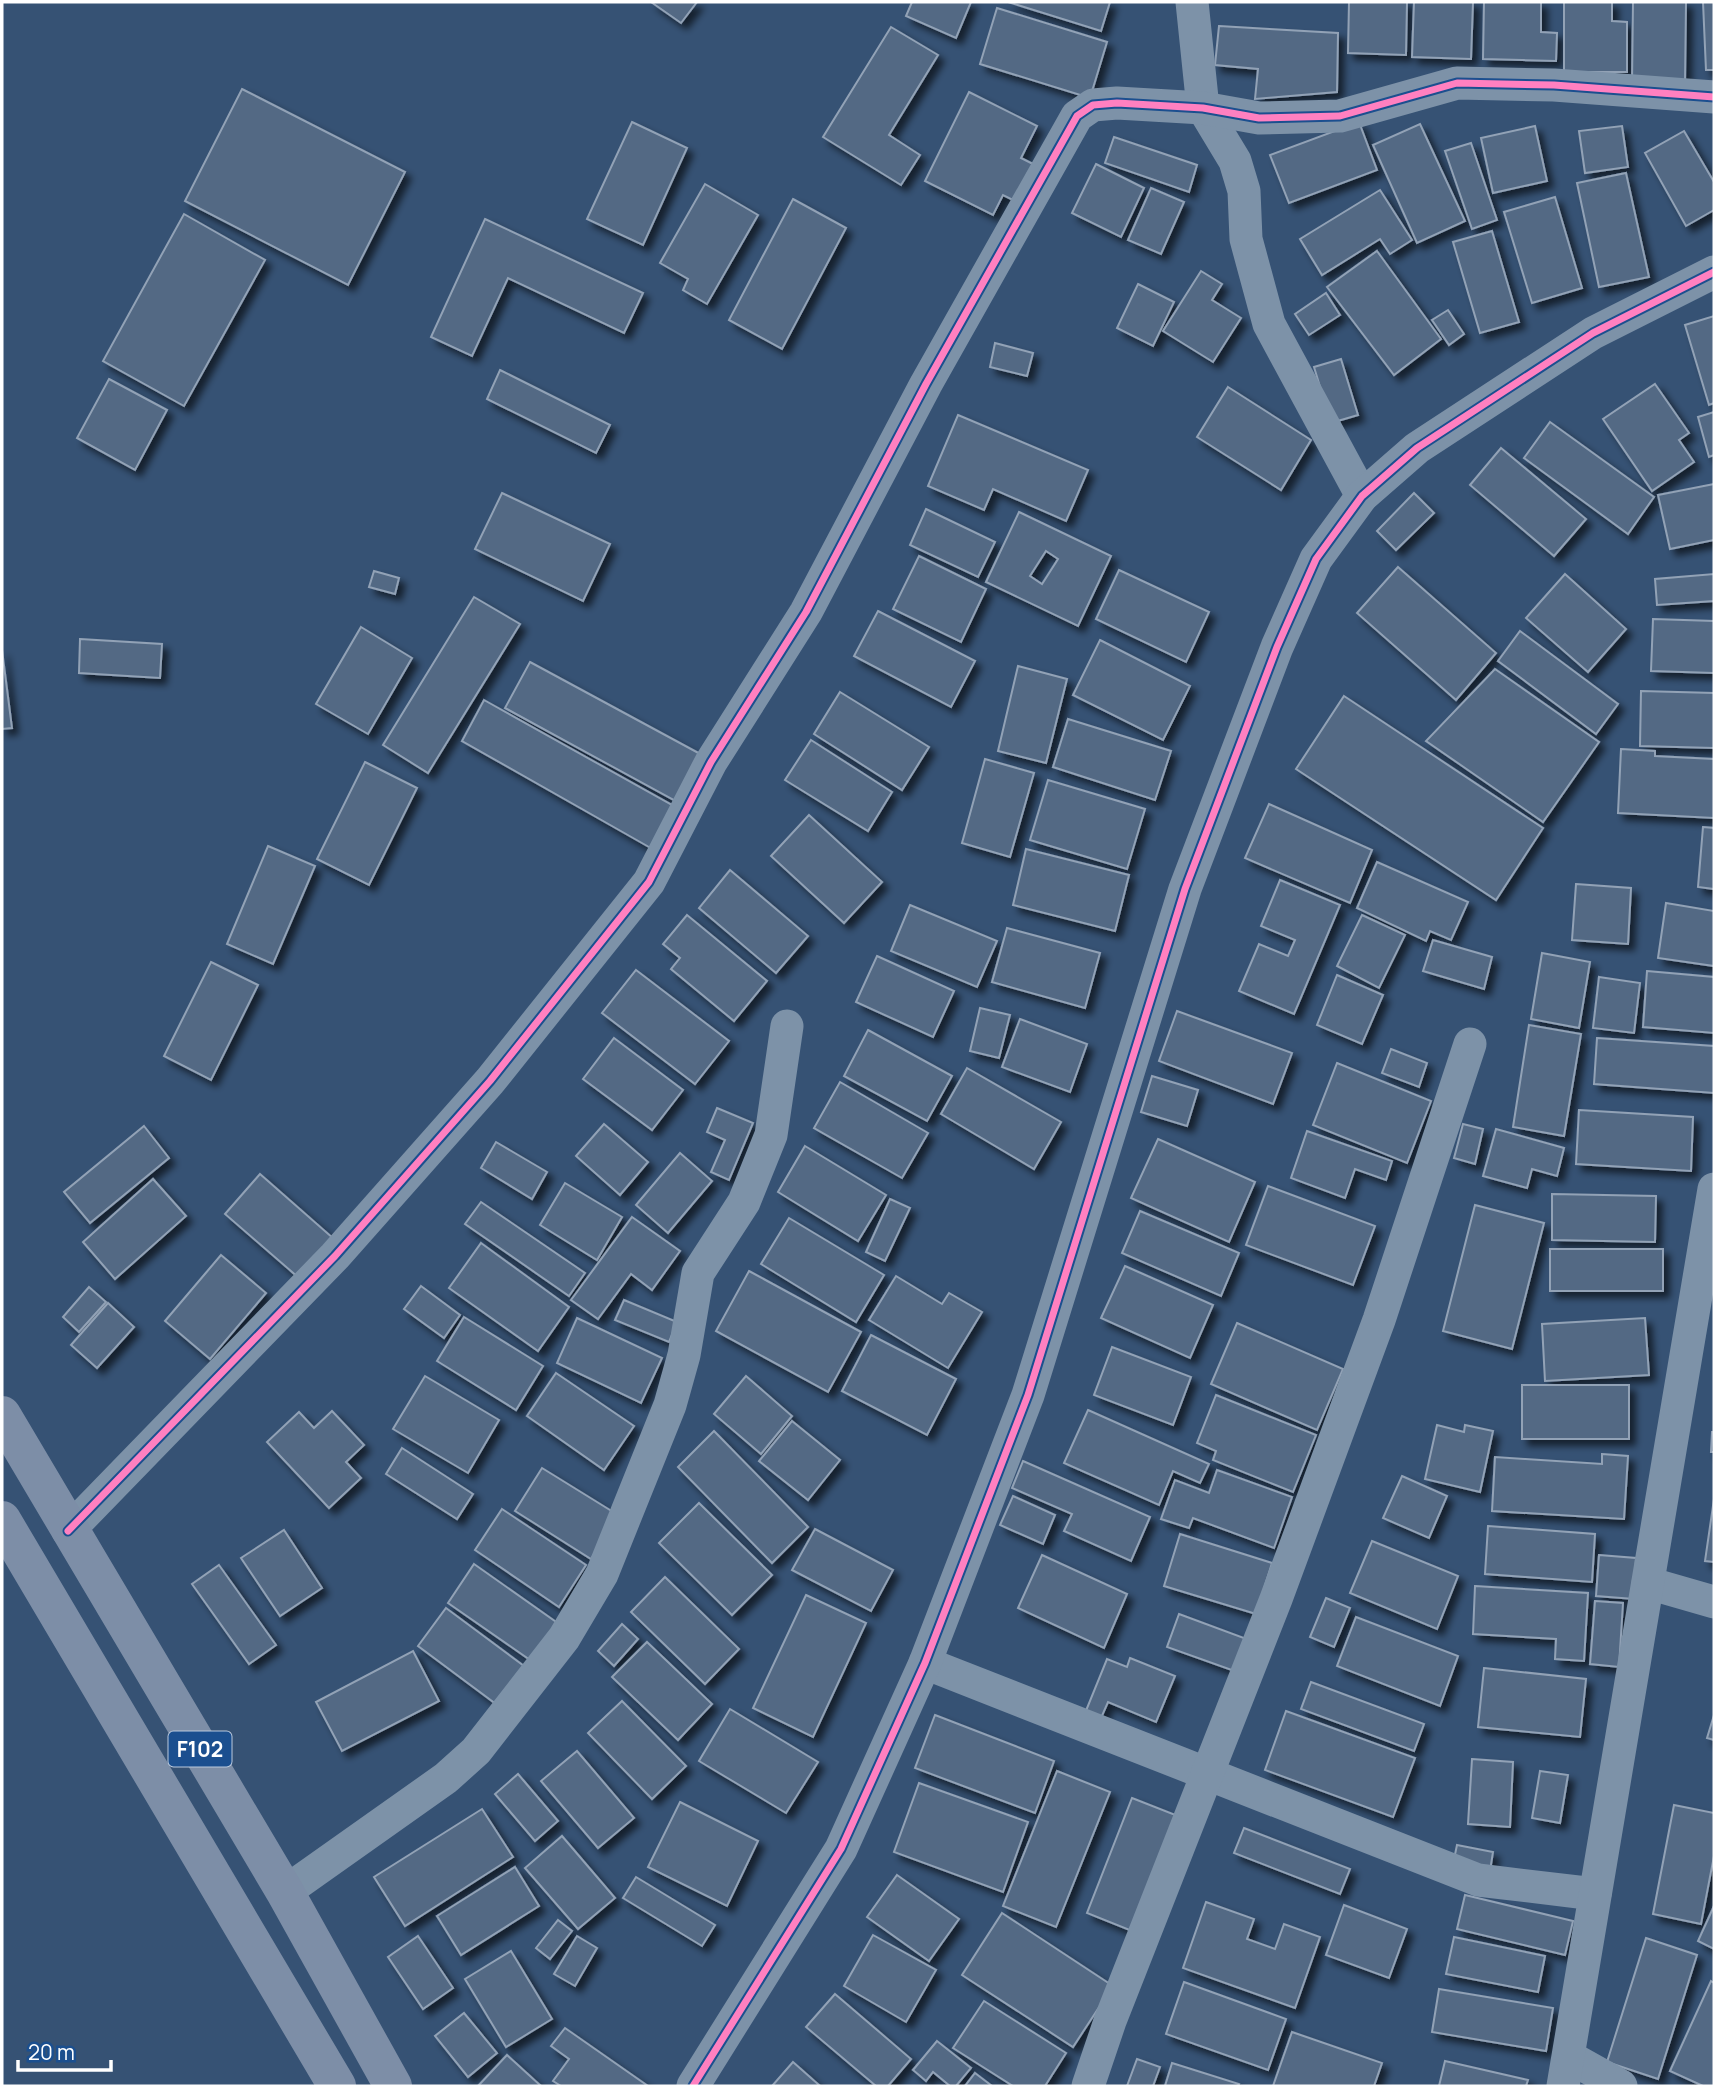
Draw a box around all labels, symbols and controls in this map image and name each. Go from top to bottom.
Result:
road number: F102 [168,1732,232,1766]
scale bar [18,2028,110,2072]
text: 20 m [28,2038,75,2066]

